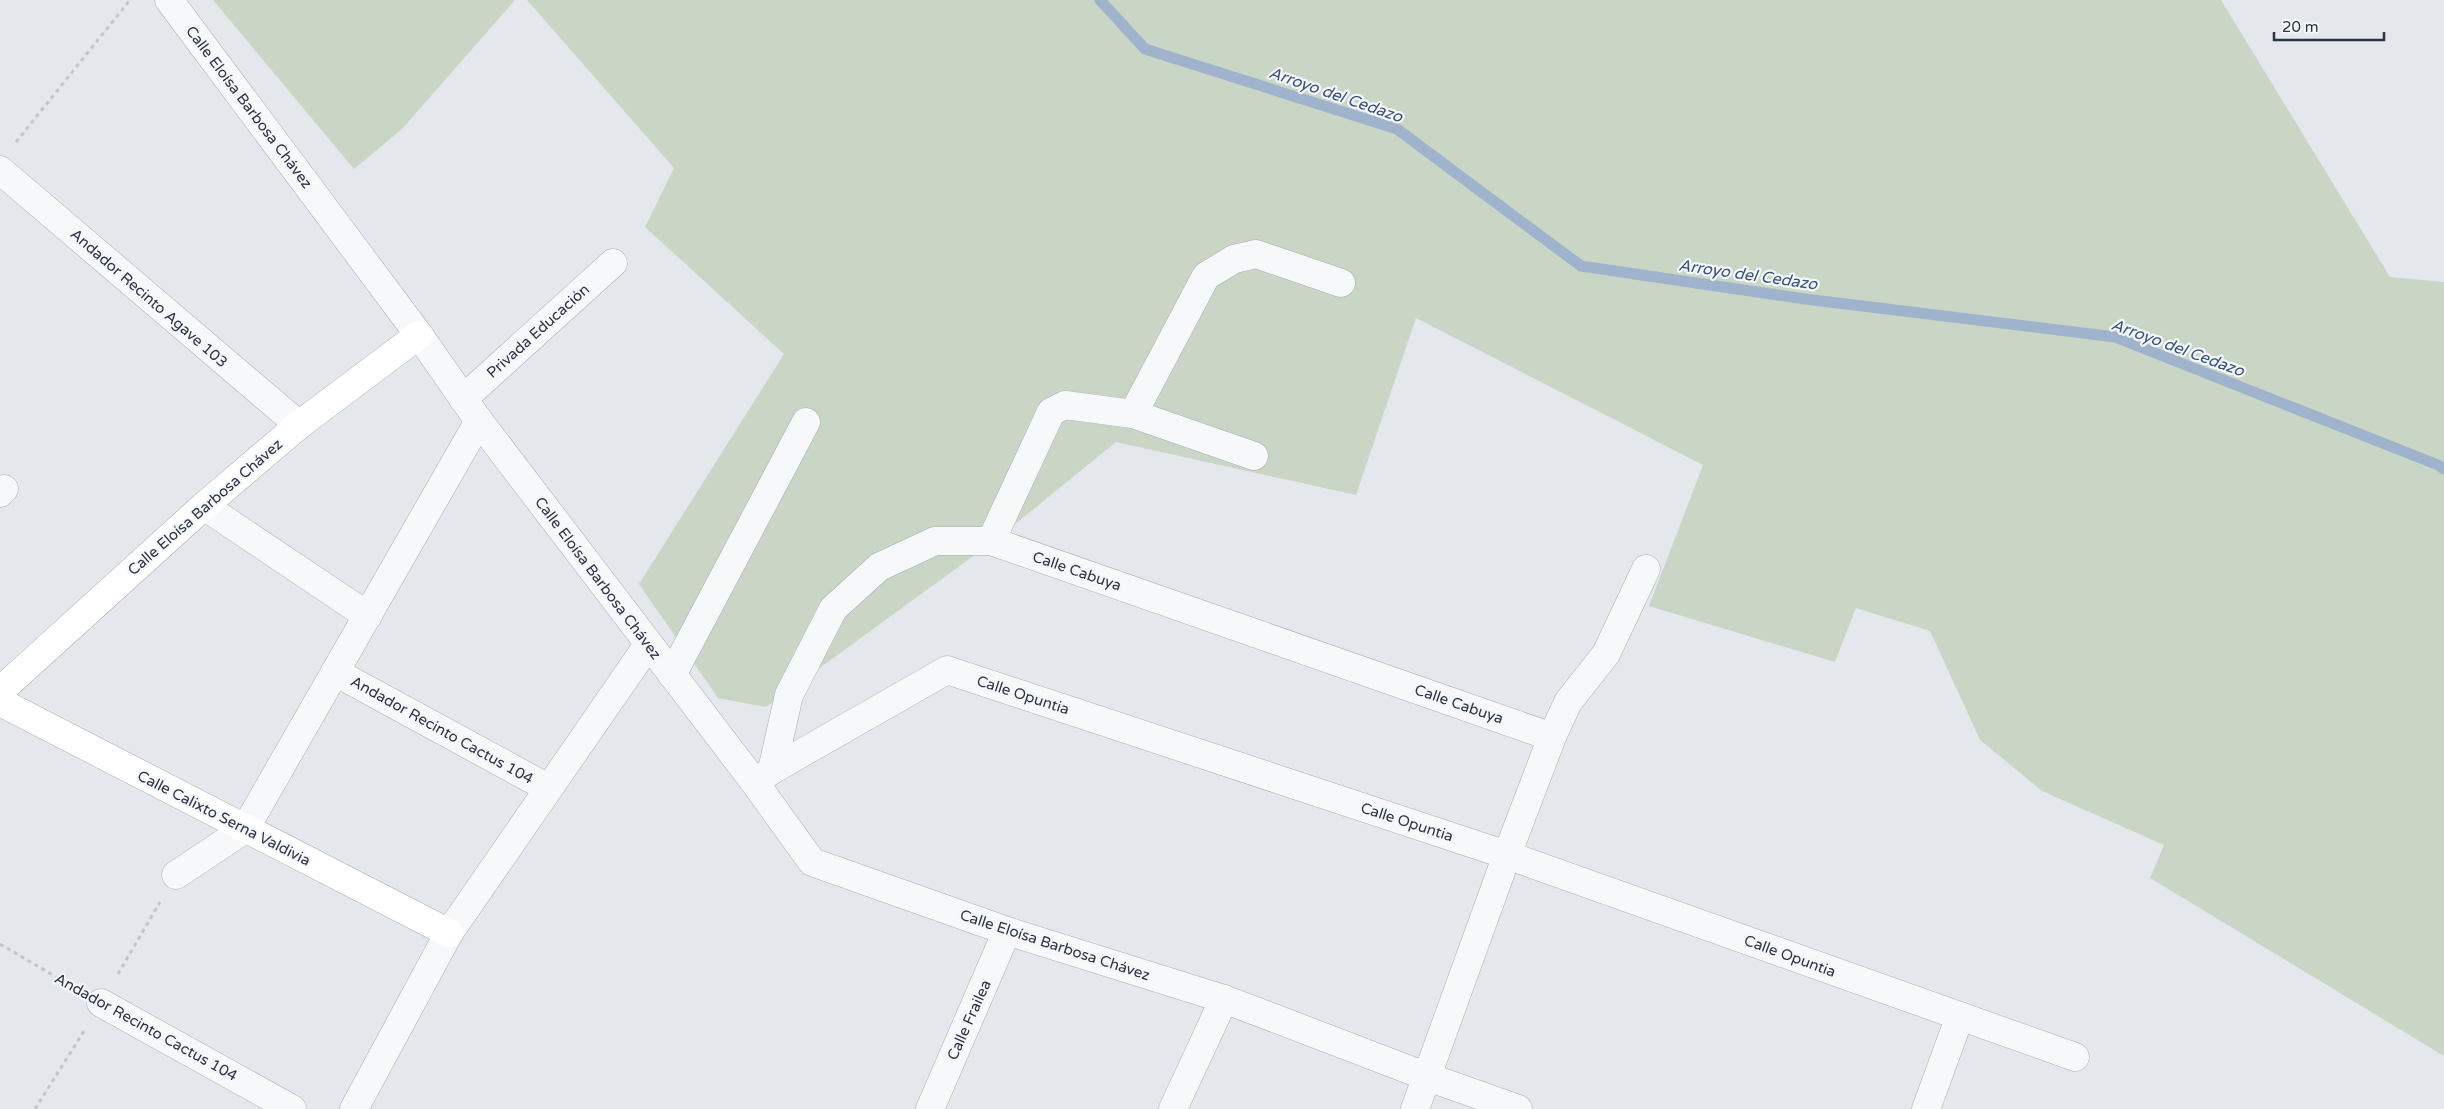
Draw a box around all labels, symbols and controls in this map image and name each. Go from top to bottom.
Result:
scale bar [2274,10,2384,42]
text: 20 m [2282,18,2319,36]
street label: Calle Eloísa Barbosa Chávez [182,22,316,192]
water label: Arroyo del Cedazo [1266,63,1406,128]
street label: Andador Recinto Agave 103 [67,225,231,371]
water label: Arroyo del Cedazo [1677,255,1820,295]
street label: Privada Educación [483,280,593,382]
water label: Arroyo del Cedazo [2109,315,2248,382]
street label: Calle Eloísa Barbosa Chávez [124,435,286,579]
street label: Calle Eloísa Barbosa Chávez [531,493,665,663]
street label: Calle Cabuya [1030,547,1124,595]
street label: Andador Recinto Cactus 104 [348,672,536,788]
street label: Calle Opuntia [974,672,1072,718]
street label: Calle Cabuya [1412,680,1506,728]
street label: Calle Calixto Serna Valdivia [134,766,314,870]
street label: Calle Opuntia [1358,799,1456,845]
street label: Calle Eloísa Barbosa Chávez [958,906,1152,984]
street label: Calle Opuntia [1742,931,1838,981]
street label: Andador Recinto Cactus 104 [52,969,240,1085]
street label: Calle Frailea [943,977,995,1063]

